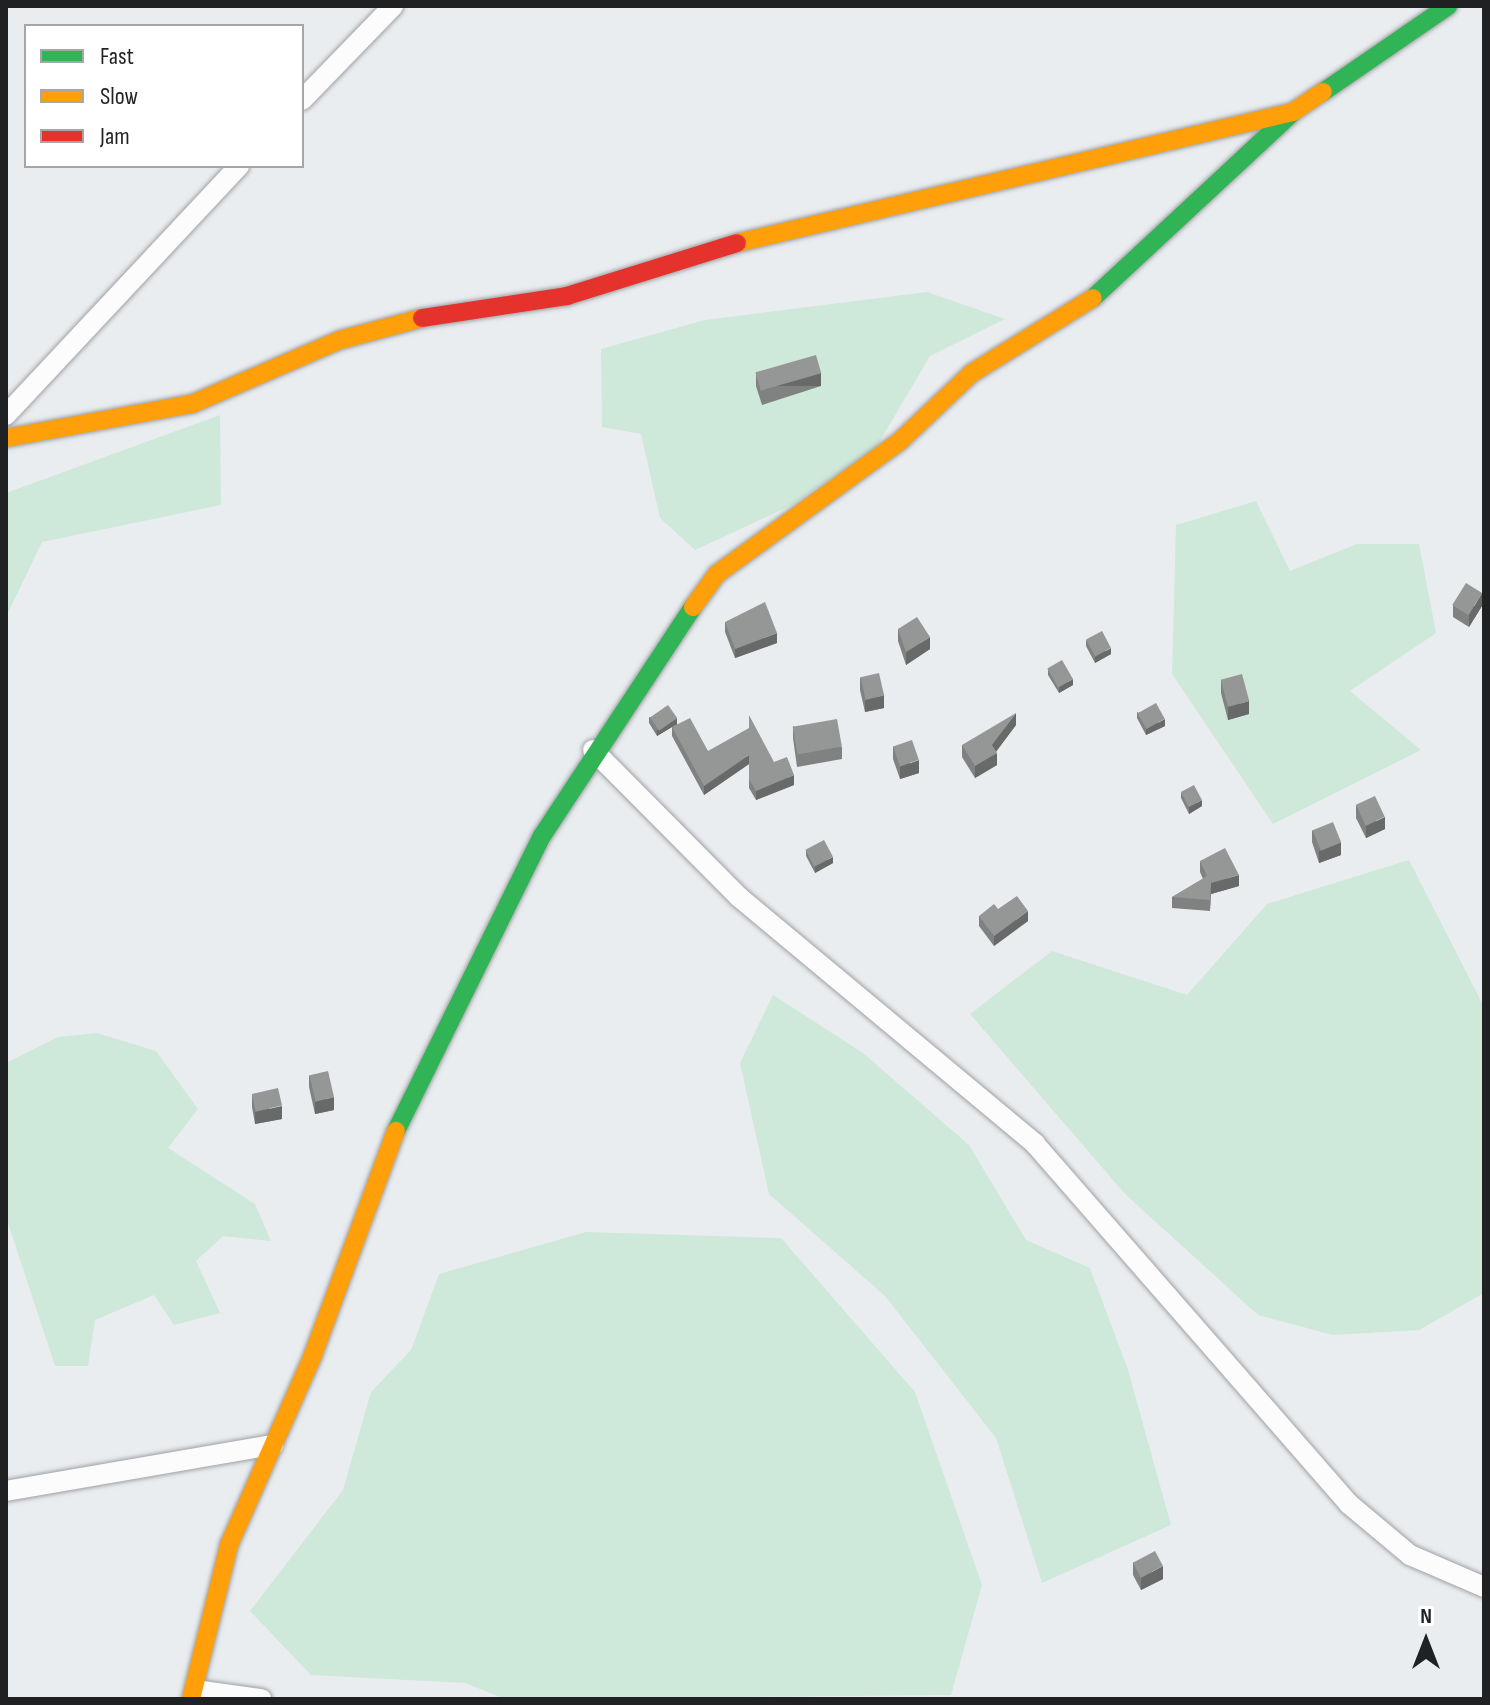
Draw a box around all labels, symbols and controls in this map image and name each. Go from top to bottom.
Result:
legend [24,24,304,168]
text: Fast [100,42,134,71]
text: Slow [100,82,138,111]
text: Jam [100,122,130,151]
north arrow [1386,1601,1466,1681]
text: N [1420,1603,1432,1630]

